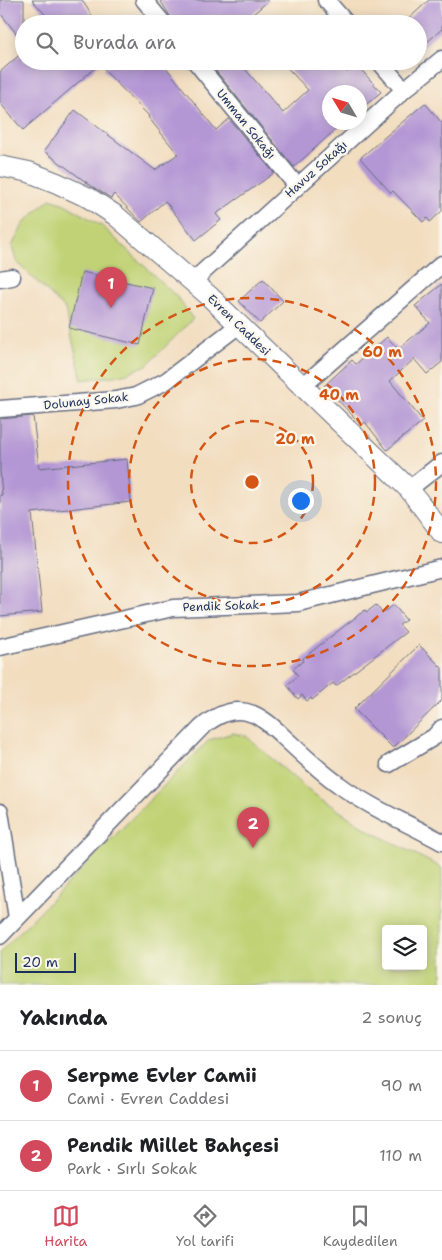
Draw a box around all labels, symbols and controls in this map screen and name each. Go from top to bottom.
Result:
search box [15,15,427,70]
icon: search [33,29,61,57]
text: Burada ara [73,30,176,55]
north arrow [322,85,367,130]
street label: Umman Sokağı [213,86,279,162]
street label: Havuz Sokağı [282,137,350,201]
pin: 1 [95,267,127,308]
street label: Evren Caddesi [204,291,274,359]
text: 60 m [362,342,402,362]
text: 40 m [319,385,359,405]
street label: Dolunay Sokak [43,389,129,413]
text: 20 m [275,429,315,449]
centre of rings [243,473,261,491]
your location [288,488,314,514]
street label: Pendik Sokak [182,597,260,615]
pin: 2 [237,807,269,848]
map controls [382,925,427,970]
button: layers [382,925,427,970]
scale bar [15,950,76,973]
text: 20 m [22,953,58,971]
text: Yakında [20,1004,107,1032]
text: 2 sonuç [361,1007,422,1028]
text: Serpme Evler Camii [67,1063,257,1088]
text: 1 [32,1075,40,1096]
text: 90 m [381,1075,422,1096]
text: Cami · Evren Caddesi [67,1088,229,1109]
text: Pendik Millet Bahçesi [67,1133,279,1158]
text: 2 [30,1145,42,1166]
text: 110 m [379,1145,422,1166]
text: Park · Sırlı Sokak [67,1158,197,1179]
tab: Harita [44,1202,87,1250]
tab: Yol tarifi [176,1202,234,1250]
tab: Kaydedilen [323,1202,398,1250]

